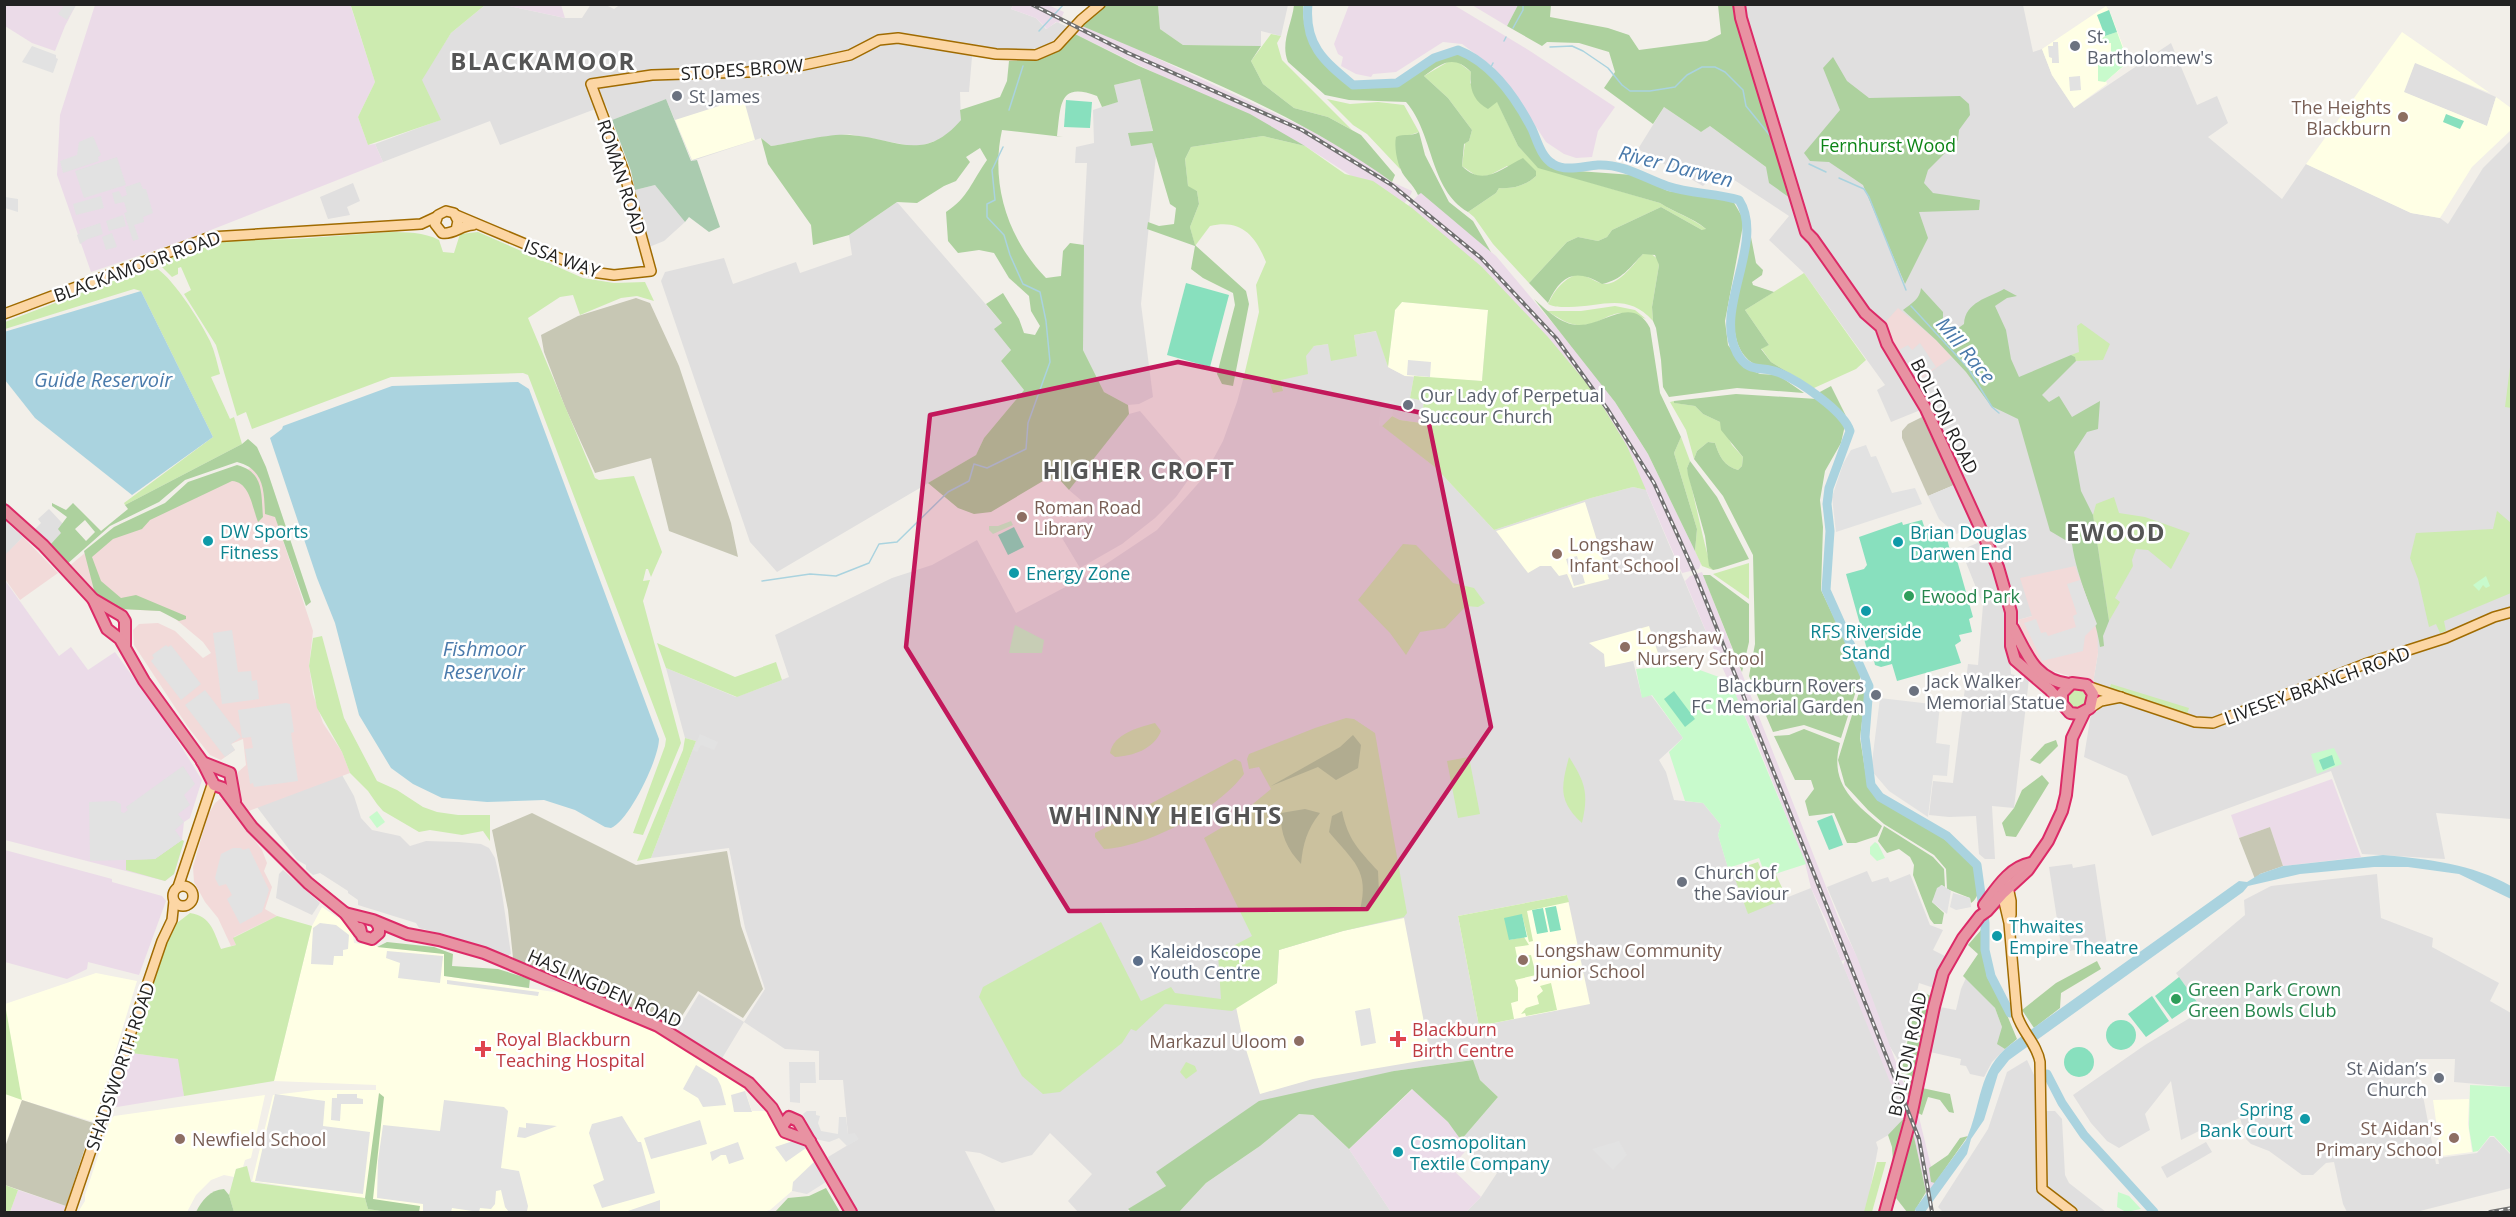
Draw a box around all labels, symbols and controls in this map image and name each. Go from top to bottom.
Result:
place label: St. Bartholomew's [2087,24,2213,69]
marker: St. Bartholomew's [2068,39,2082,53]
district label: BLACKAMOOR [450,44,636,77]
street label: STOPES BROW [680,53,804,85]
place label: St James [689,84,760,108]
marker: St James [670,89,684,103]
place label: The Heights Blackburn [2292,95,2391,140]
marker: The Heights Blackburn [2396,110,2410,124]
street label: ROMAN ROAD [592,116,652,238]
park label: Fernhurst Wood [1820,133,1956,157]
water label: River Darwen [1616,139,1736,193]
street label: BLACKAMOOR ROAD [50,225,224,307]
street label: ISSA WAY [521,233,604,283]
water label: Mill Race [1930,311,2002,389]
street label: BOLTON ROAD [1906,354,1984,478]
water label: Guide Reservoir [34,366,173,393]
place label: Our Lady of Perpetual Succour Church [1420,383,1604,428]
marker: Our Lady of Perpetual Succour Church [1401,398,1415,412]
district label: HIGHER CROFT [1043,453,1235,486]
place label: Roman Road Library [1034,495,1141,540]
marker: Roman Road Library [1015,510,1029,524]
district label: EWOOD [2066,515,2166,548]
place label: DW Sports Fitness [220,519,308,564]
place label: Brian Douglas Darwen End [1910,520,2027,565]
place label: Longshaw Infant School [1569,532,1679,577]
marker: DW Sports Fitness [201,534,215,548]
marker: Brian Douglas Darwen End [1891,535,1905,549]
marker: Longshaw Infant School [1550,547,1564,561]
place label: Energy Zone [1026,561,1130,585]
marker: Energy Zone [1007,566,1021,580]
place label: Ewood Park [1921,584,2020,608]
marker: Ewood Park [1902,589,1916,603]
marker: RFS Riverside Stand [1859,604,1873,618]
place label: RFS Riverside Stand [1810,619,1922,664]
place label: Longshaw Nursery School [1637,625,1764,670]
water label: Fishmoor Reservoir [443,635,526,685]
marker: Longshaw Nursery School [1618,640,1632,654]
street label: LIVESEY BRANCH ROAD [2221,640,2413,730]
place label: Jack Walker Memorial Statue [1924,669,2065,714]
place label: Blackburn Rovers FC Memorial Garden [1691,673,1864,718]
marker: Jack Walker Memorial Statue [1907,684,1921,698]
marker: Blackburn Rovers FC Memorial Garden [1869,688,1883,702]
district label: WHINNY HEIGHTS [1049,798,1283,831]
place label: Church of the Saviour [1694,860,1790,905]
marker: Church of the Saviour [1675,875,1689,889]
place label: Thwaites Empire Theatre [2009,914,2138,959]
marker: Thwaites Empire Theatre [1990,929,2004,943]
place label: Longshaw Community Junior School [1533,938,1723,983]
place label: Kaleidoscope Youth Centre [1150,939,1261,984]
street label: HASLINGDEN ROAD [524,943,686,1033]
marker: Longshaw Community Junior School [1516,953,1530,967]
marker: Kaleidoscope Youth Centre [1131,954,1145,968]
place label: Green Park Crown Green Bowls Club [2188,977,2341,1022]
street label: SHADSWORTH ROAD [80,979,160,1153]
street label: BOLTON ROAD [1882,990,1932,1118]
marker: Green Park Crown Green Bowls Club [2169,992,2183,1006]
place label: Blackburn Birth Centre [1412,1017,1514,1062]
place label: Royal Blackburn Teaching Hospital [496,1027,645,1072]
place label: Markazul Uloom [1149,1029,1287,1053]
marker: Blackburn Birth Centre [1389,1030,1407,1048]
marker: Markazul Uloom [1292,1034,1306,1048]
marker: Royal Blackburn Teaching Hospital [474,1040,492,1058]
place label: St Aidan’s Church [2346,1056,2427,1101]
marker: St Aidan’s Church [2432,1071,2446,1085]
place label: Spring Bank Court [2199,1097,2293,1142]
marker: Spring Bank Court [2298,1112,2312,1126]
place label: St Aidan's Primary School [2316,1116,2442,1161]
place label: Newfield School [192,1127,326,1151]
place label: Cosmopolitan Textile Company [1410,1130,1551,1175]
marker: St Aidan's Primary School [2447,1131,2461,1145]
marker: Newfield School [173,1132,187,1146]
marker: Cosmopolitan Textile Company [1391,1145,1405,1159]

